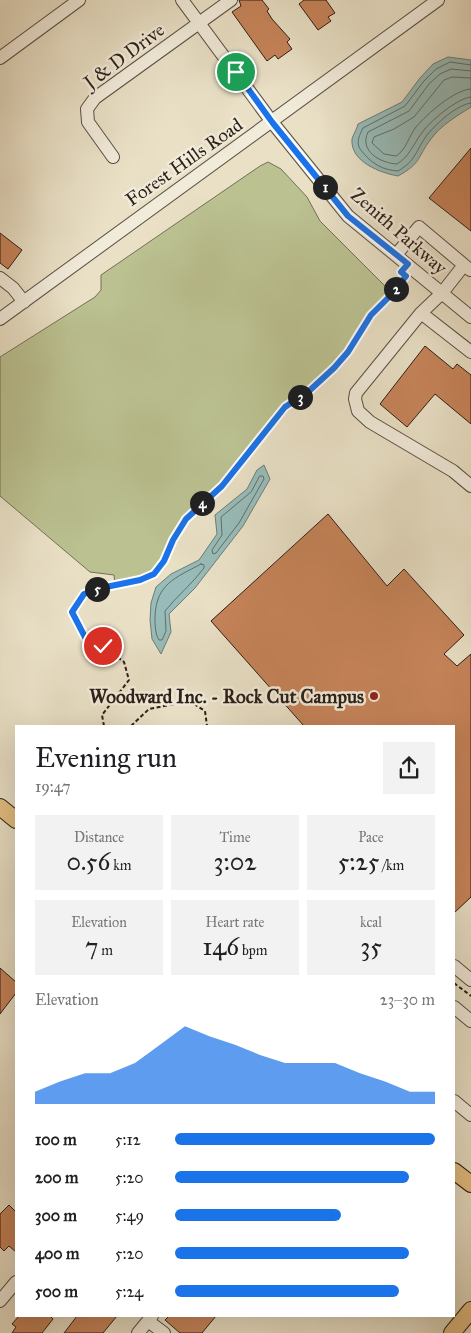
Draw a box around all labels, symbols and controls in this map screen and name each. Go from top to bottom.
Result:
street label: J & D Drive [78,18,170,96]
pin [215,51,257,93]
icon: arrive [222,58,250,86]
street label: Forest Hills Road [121,113,247,211]
pin: 1 [312,174,338,200]
text: 1 [323,179,328,196]
street label: Zenith Parkway [346,183,453,280]
pin: 2 [384,276,408,302]
text: 2 [393,281,400,298]
pin: 3 [288,384,312,410]
text: 3 [298,389,303,406]
pin: 4 [190,490,214,516]
text: 4 [199,495,206,512]
pin: 5 [84,576,110,602]
text: 5 [94,581,101,598]
pin [82,625,124,667]
icon: check [89,632,117,660]
place label: Woodward Inc. - Rock Cut Campus [89,685,364,709]
marker: Woodward Inc. - Rock Cut Campus [368,690,380,702]
text: Evening run [35,740,177,775]
button: share [383,742,435,794]
text: 19:47 [35,777,71,796]
text: Distance [74,829,124,846]
text: Time [220,829,251,846]
text: Pace [358,829,384,846]
text: 0.56 [66,846,110,877]
text: 3:02 [213,846,257,877]
text: 5:25 [338,846,379,877]
text: km [110,857,132,874]
text: /km [379,857,404,874]
text: Elevation [71,914,127,931]
text: Heart rate [206,914,264,931]
text: kcal [360,914,382,931]
text: 7 [85,931,98,962]
text: 146 [202,931,239,962]
text: 35 [360,931,382,962]
text: m [98,942,113,959]
text: bpm [239,942,268,959]
text: Elevation [35,990,99,1009]
text: 23–30 m [380,990,435,1009]
text: 100 m [35,1130,77,1149]
text: 5:12 [115,1130,141,1149]
text: 200 m [35,1168,78,1187]
text: 5:20 [115,1168,144,1187]
text: 300 m [35,1206,77,1225]
text: 5:49 [115,1206,144,1225]
text: 400 m [35,1244,79,1263]
text: 5:20 [115,1244,144,1263]
text: 500 m [35,1282,78,1301]
text: 5:24 [115,1282,143,1301]

